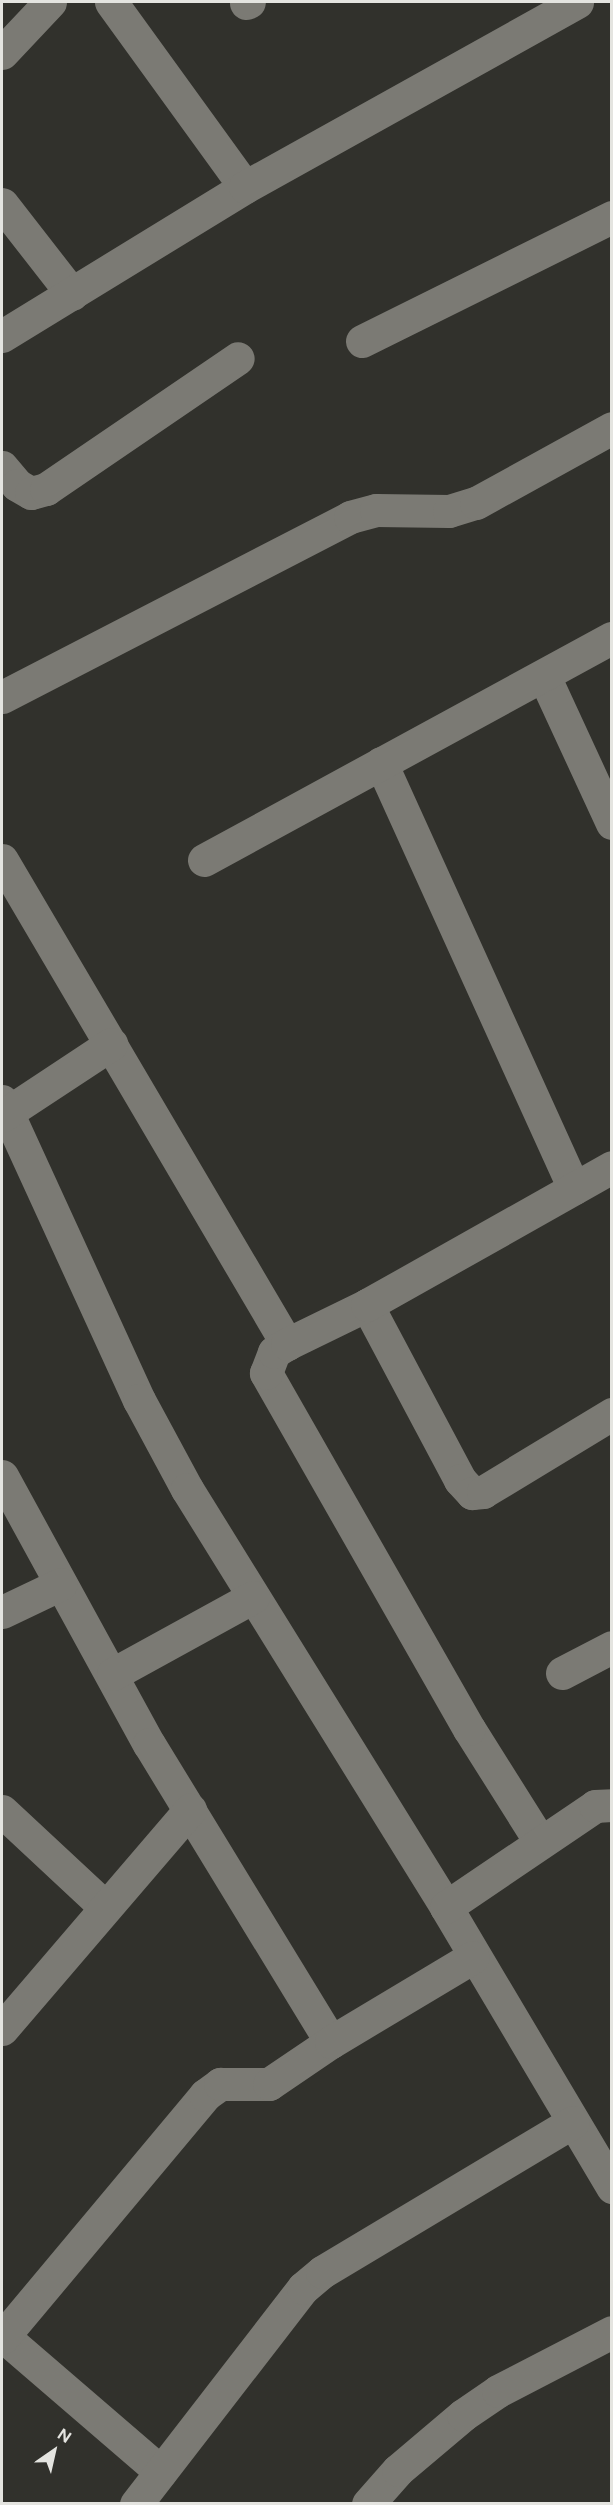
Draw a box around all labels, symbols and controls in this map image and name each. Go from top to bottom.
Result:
north arrow [24,2421,84,2481]
text: N [54,2424,75,2447]

